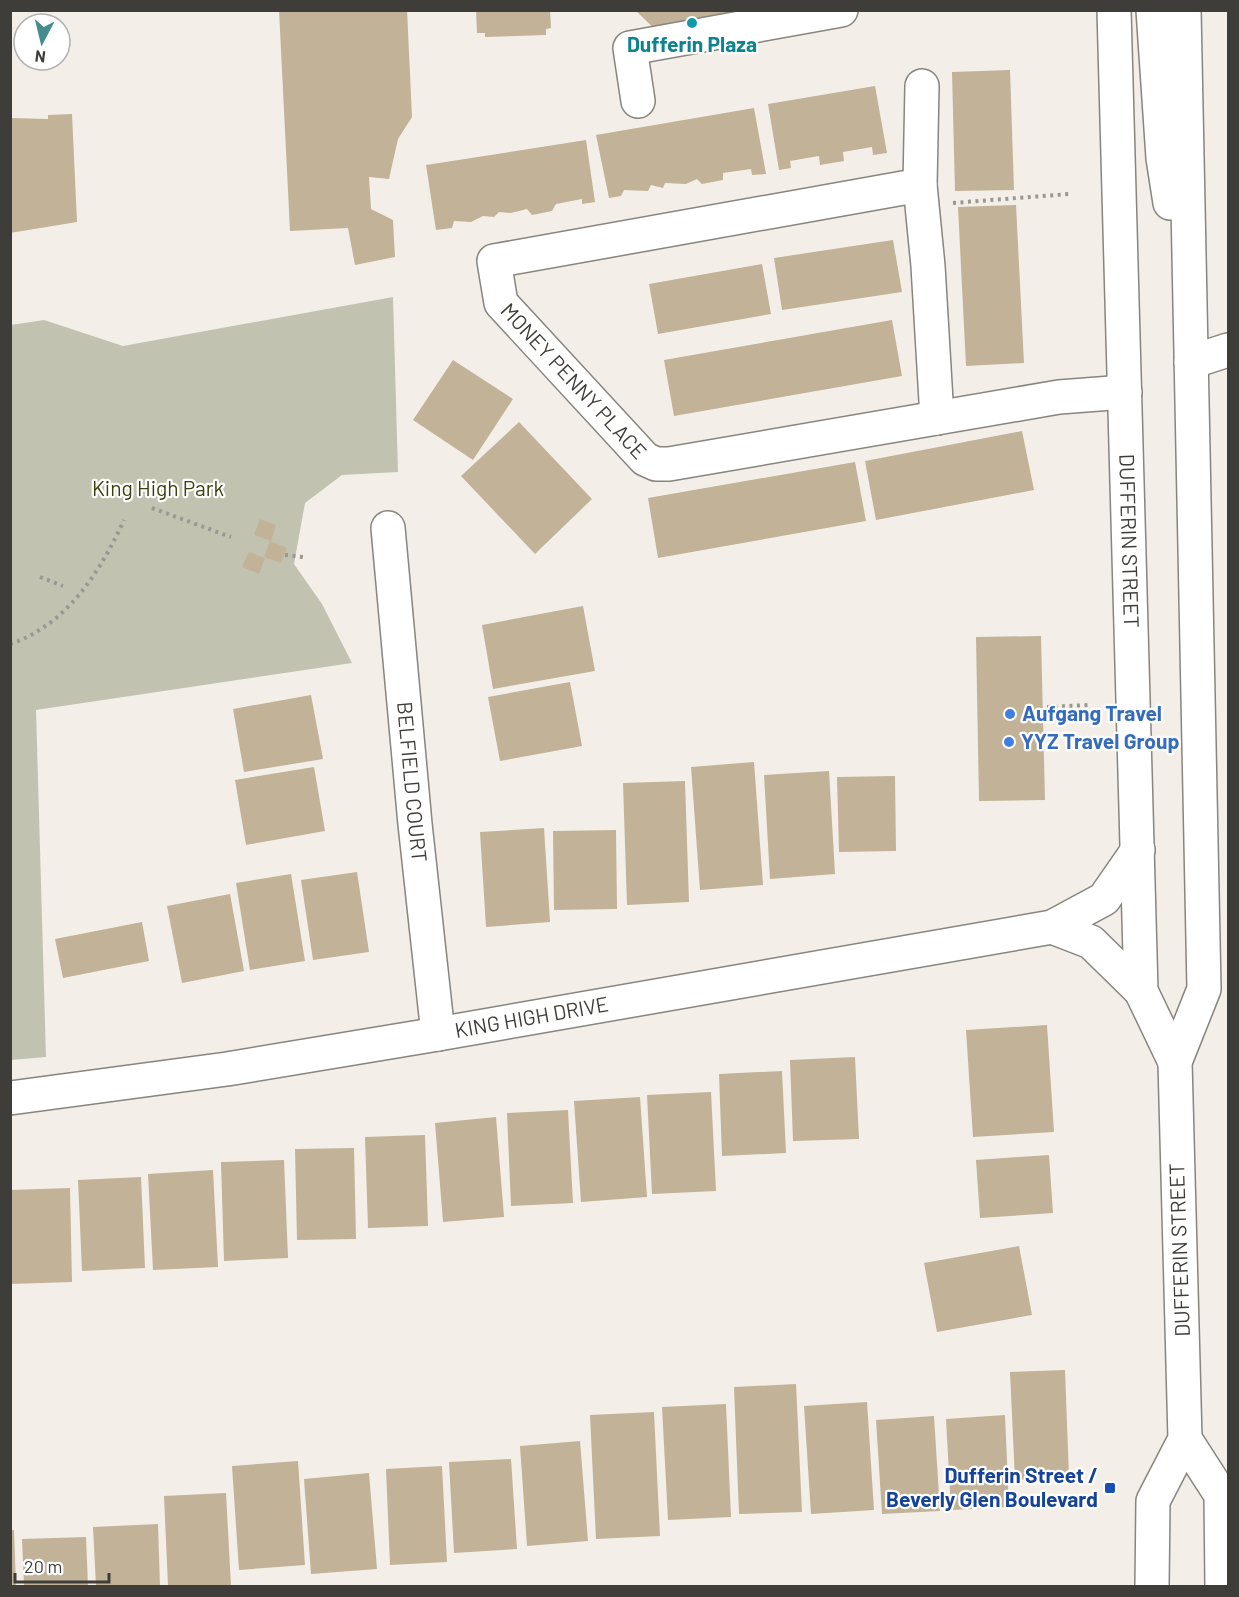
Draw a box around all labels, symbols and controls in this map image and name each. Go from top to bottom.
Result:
north arrow [12,12,72,72]
marker: Dufferin Plaza [685,16,699,30]
place label: Dufferin Plaza [627,31,757,56]
text: N [34,47,47,67]
street label: MONEY PENNY PLACE [496,297,653,464]
street label: DUFFERIN STREET [1115,453,1145,628]
park label: King High Park [92,475,224,500]
street label: BELFIELD COURT [393,700,433,863]
place label: Aufgang Travel [1022,700,1162,725]
marker: Aufgang Travel [1003,707,1017,721]
place label: YYZ Travel Group [1021,728,1179,753]
marker: YYZ Travel Group [1002,735,1016,749]
street label: KING HIGH DRIVE [453,991,610,1042]
street label: DUFFERIN STREET [1163,1163,1194,1337]
place label: Dufferin Street / Beverly Glen Boulevard [886,1462,1098,1511]
marker: Dufferin Street / Beverly Glen Boulevard [1103,1481,1117,1495]
scale bar [15,1546,110,1584]
text: 20 m [24,1555,62,1577]

